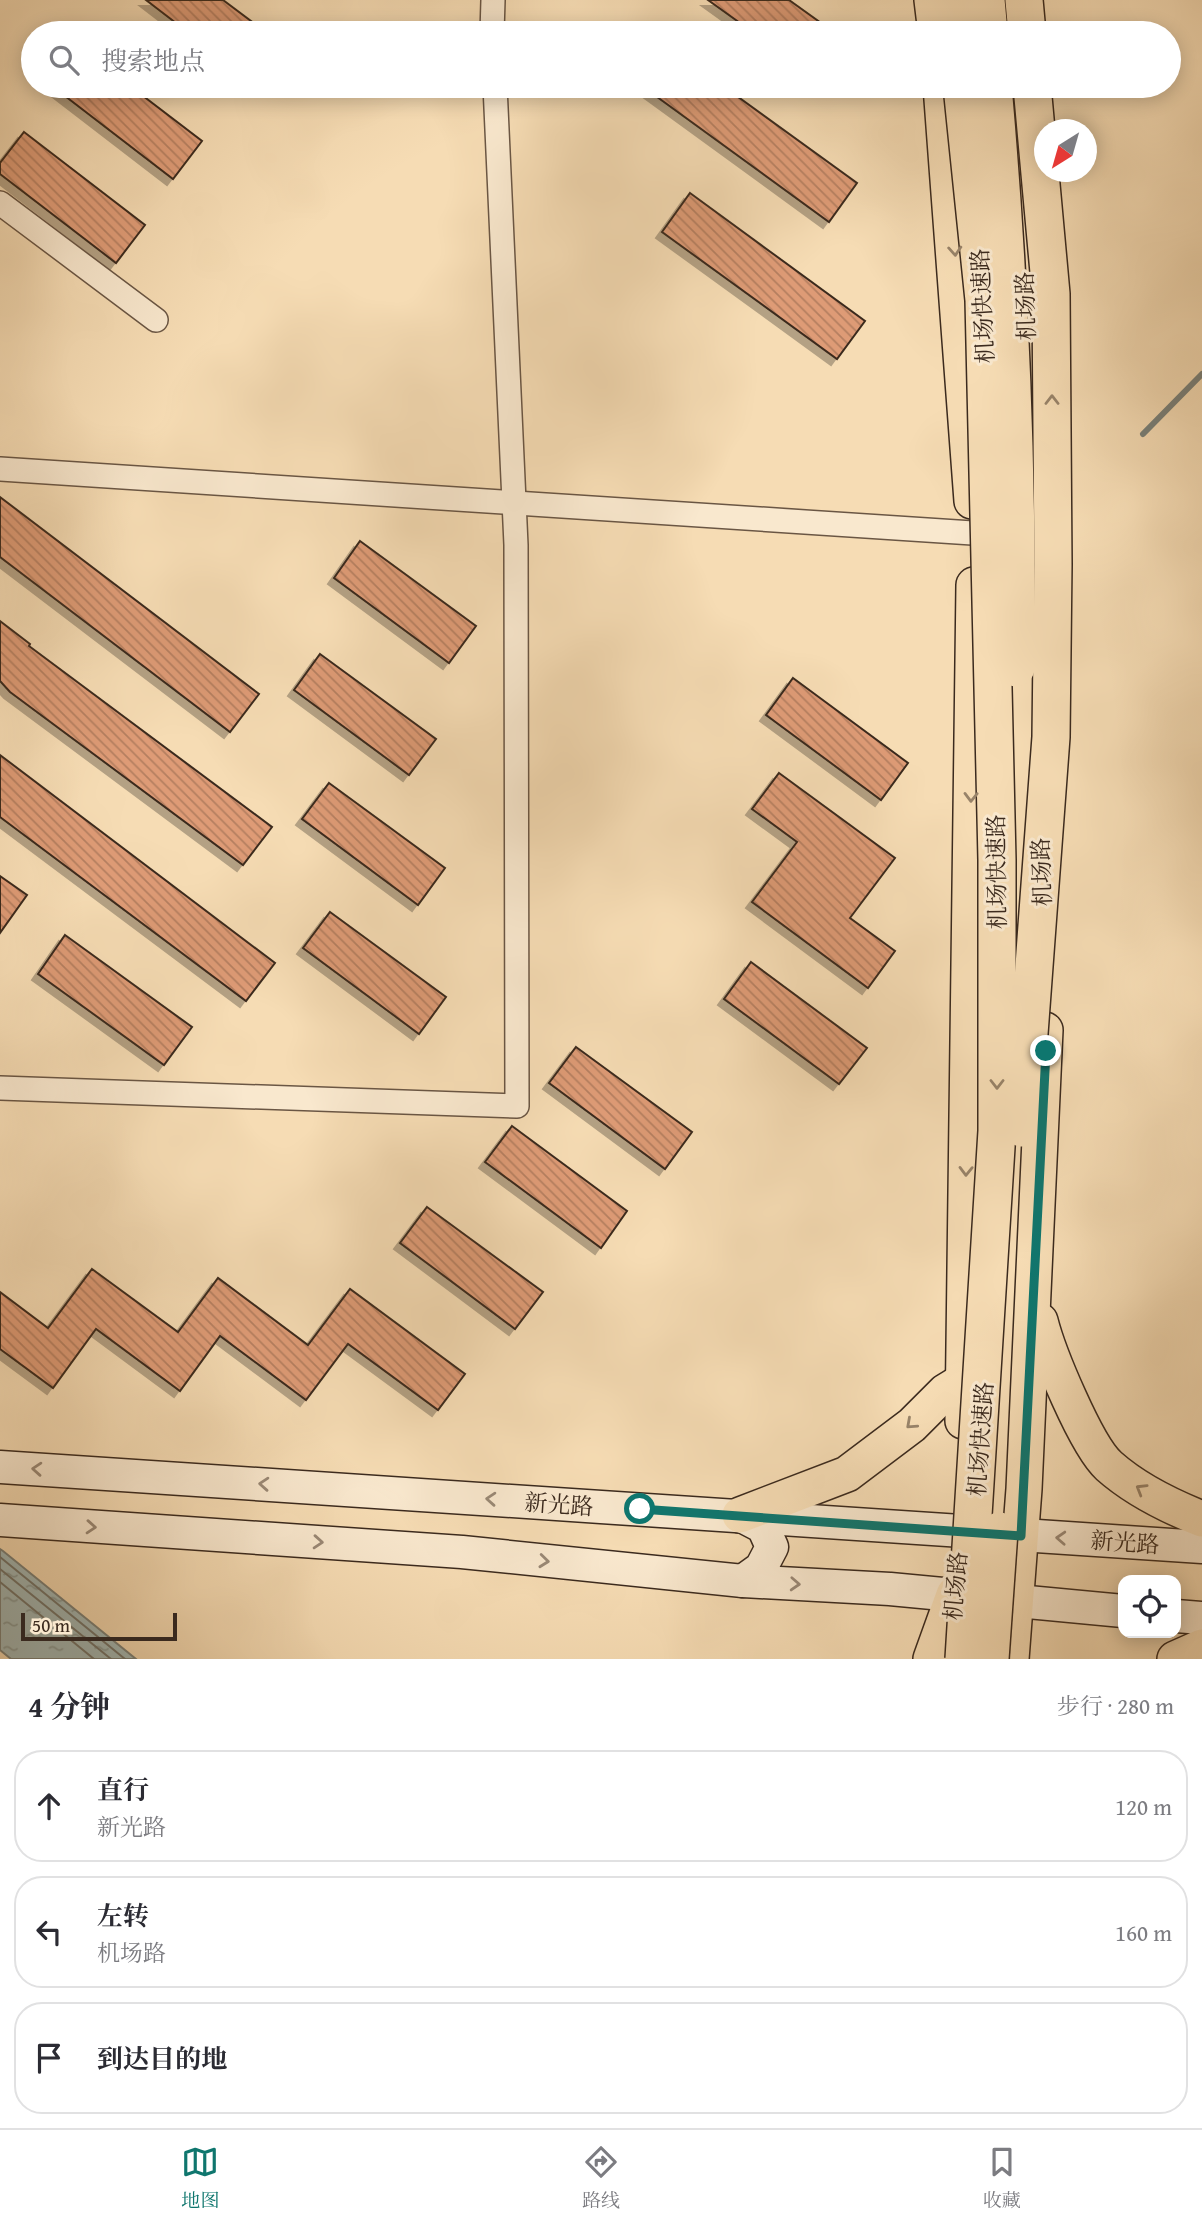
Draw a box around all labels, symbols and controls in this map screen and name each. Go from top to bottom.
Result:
search box [21,21,1181,98]
icon: search [45,41,83,79]
text: 搜索地点 [101,41,205,80]
north arrow [1034,119,1097,182]
one-way arrow [947,246,962,257]
street label: 机场快速路 [963,248,1001,364]
street label: 机场路 [1007,271,1043,341]
one-way arrow [1044,394,1059,405]
one-way arrow [963,792,979,802]
street label: 机场快速路 [978,814,1014,930]
street label: 机场路 [1023,837,1059,907]
route end [1030,1035,1061,1066]
one-way arrow [989,1079,1005,1089]
one-way arrow [958,1166,974,1177]
street label: 机场快速路 [960,1380,1000,1498]
one-way arrow [907,1416,920,1429]
one-way arrow [32,1462,43,1477]
one-way arrow [259,1477,270,1492]
one-way arrow [1136,1484,1149,1497]
street label: 新光路 [523,1485,595,1523]
one-way arrow [486,1492,497,1507]
route start [624,1493,655,1524]
one-way arrow [85,1519,96,1534]
street label: 新光路 [1089,1523,1161,1561]
one-way arrow [1055,1530,1066,1545]
one-way arrow [312,1535,323,1550]
street label: 机场路 [936,1550,974,1622]
one-way arrow [539,1553,550,1568]
map controls [1118,1575,1181,1638]
button: locate [1118,1575,1181,1638]
one-way arrow [790,1577,801,1592]
scale bar [21,1610,177,1642]
text: 50 m [32,1611,70,1639]
text: 4 分钟 [28,1684,110,1728]
text: 步行 · 280 m [1057,1689,1174,1722]
text: 直行 [97,1770,149,1809]
icon: ahead [30,1787,68,1825]
text: 120 m [1115,1790,1172,1823]
text: 新光路 [97,1810,166,1843]
text: 左转 [97,1896,149,1935]
icon: left [30,1913,68,1951]
text: 160 m [1115,1916,1172,1949]
text: 机场路 [97,1936,166,1969]
icon: arrive [30,2039,68,2077]
text: 到达目的地 [97,2039,227,2078]
tab: 地图 [181,2143,219,2214]
tab: 路线 [582,2143,620,2214]
tab: 收藏 [983,2143,1021,2214]

